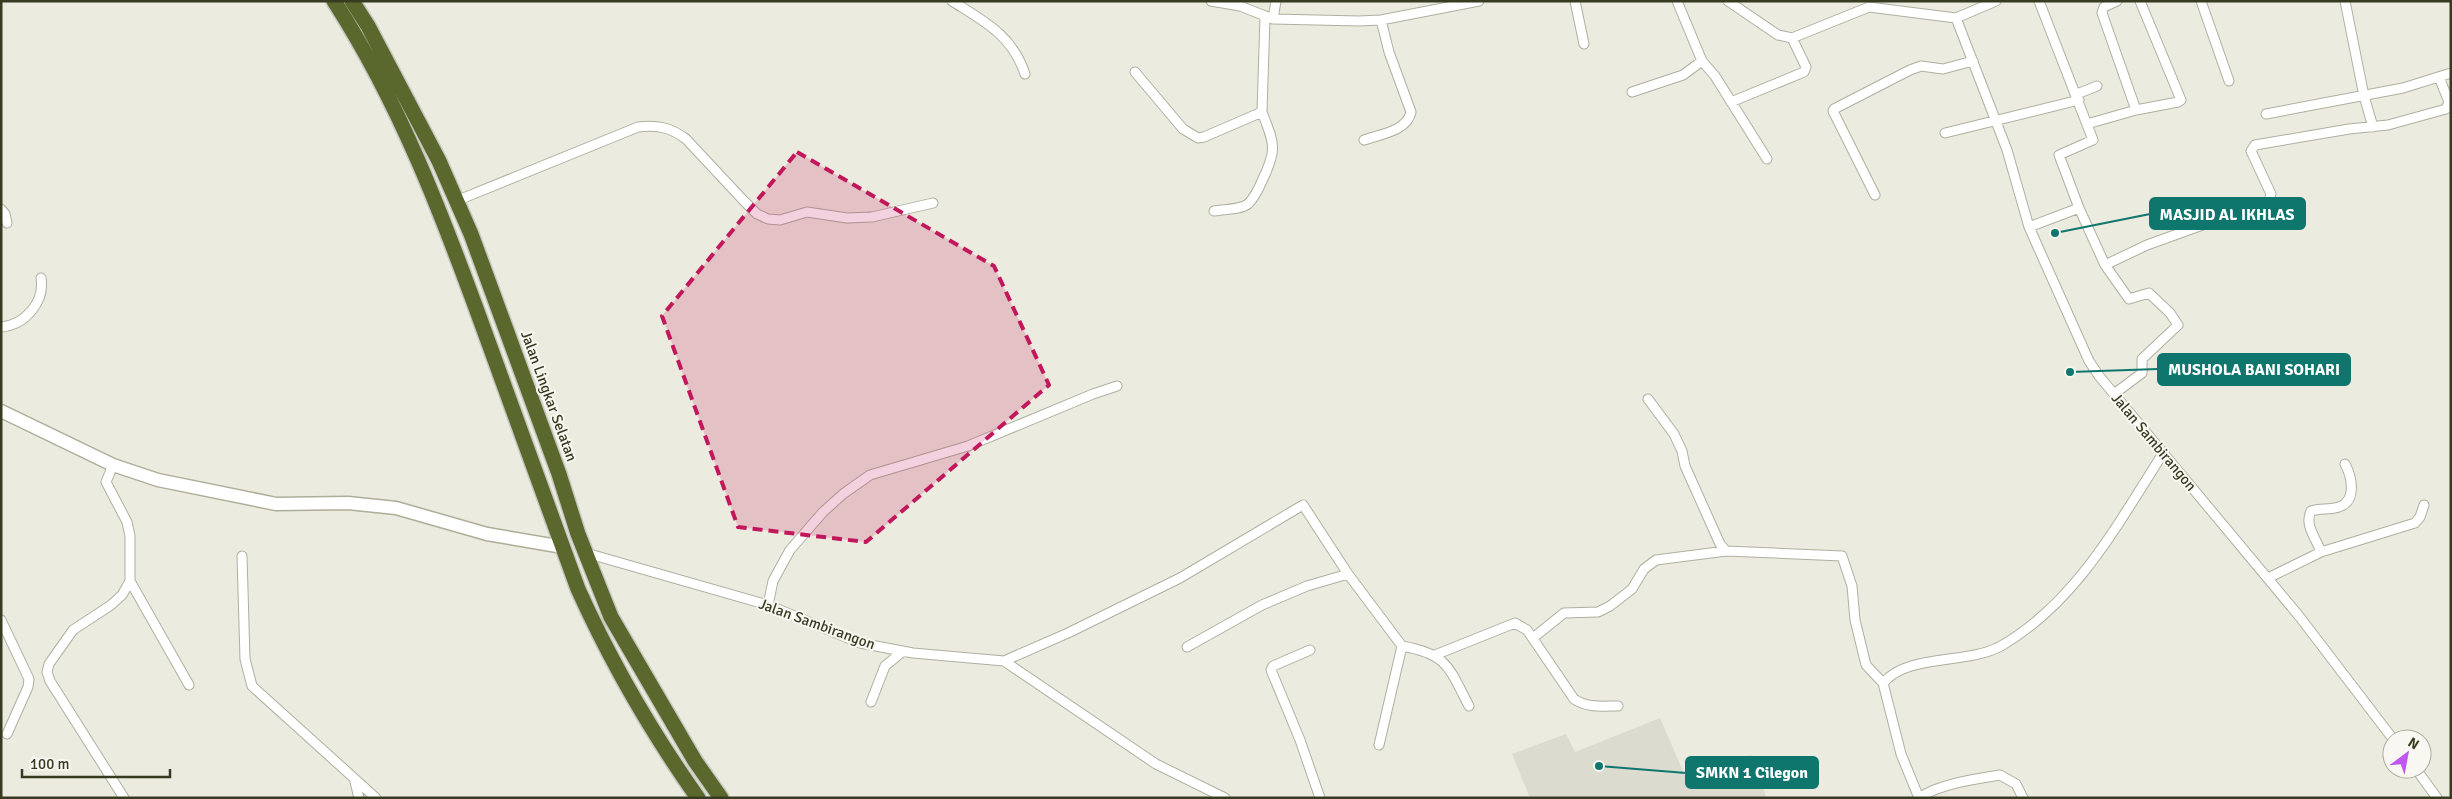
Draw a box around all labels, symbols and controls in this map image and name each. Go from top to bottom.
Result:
callout: MASJID AL IKHLAS [2150,198,2305,229]
text: MASJID AL IKHLAS [2160,205,2294,225]
street label: Jalan Lingkar Selatan [517,328,581,464]
callout: MUSHOLA BANI SOHARI [2158,354,2350,385]
text: MUSHOLA BANI SOHARI [2168,360,2340,380]
street label: Jalan Sambirangon [2108,389,2200,495]
street label: Jalan Sambirangon [756,595,878,653]
north arrow [2382,729,2432,779]
text: N [2405,734,2422,753]
scale bar [22,746,170,778]
text: 100 m [30,755,70,773]
callout: SMKN 1 Cilegon [1686,757,1818,788]
text: SMKN 1 Cilegon [1696,763,1808,783]

